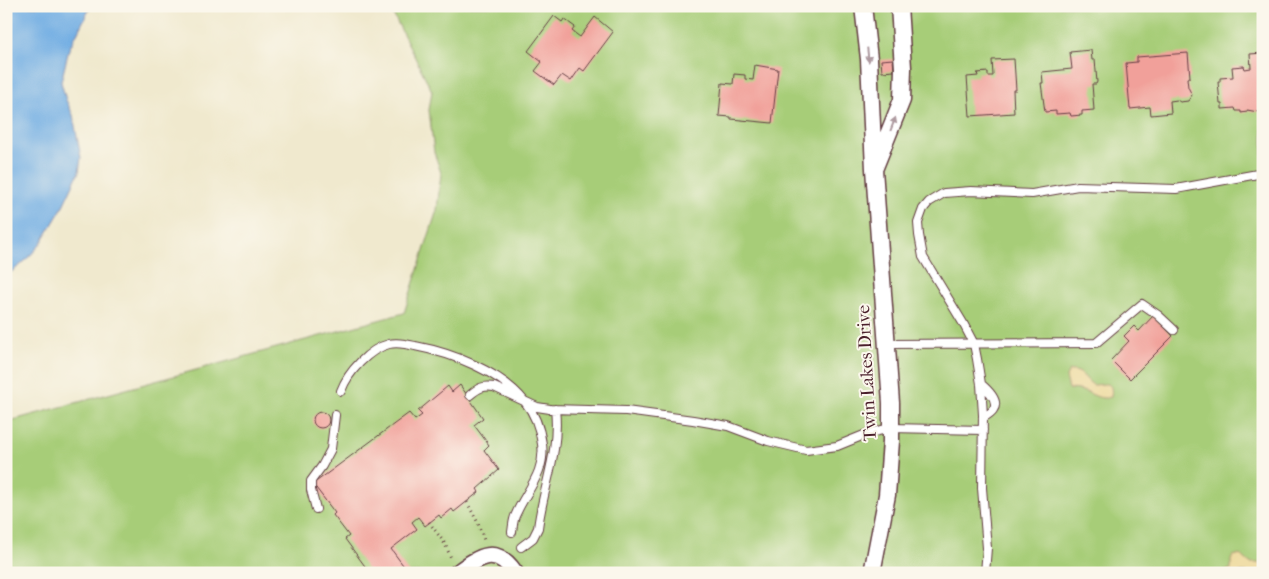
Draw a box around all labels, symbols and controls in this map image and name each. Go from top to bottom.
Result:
one-way arrow [864,47,872,63]
one-way arrow [890,117,897,132]
street label: Twin Lakes Drive [853,304,881,442]

